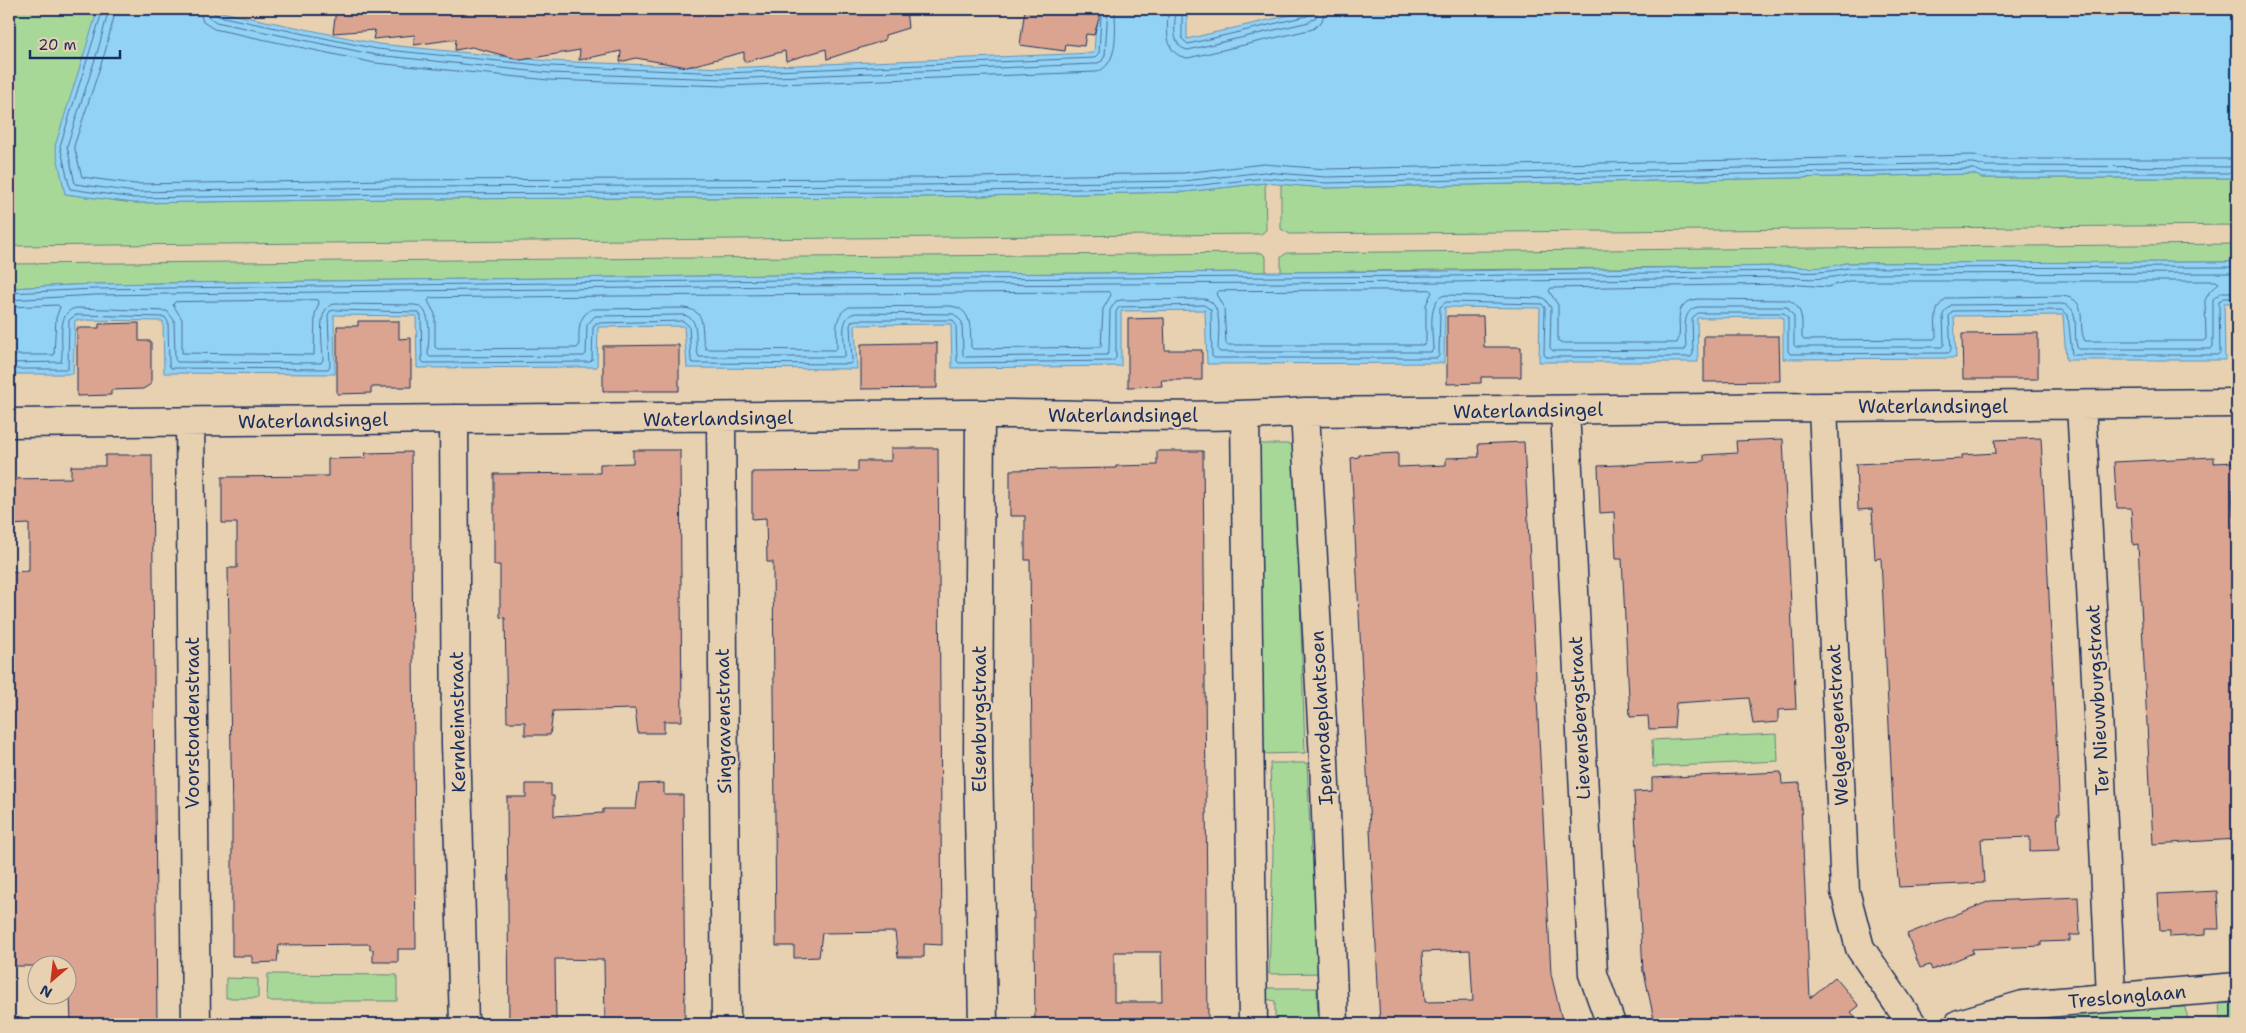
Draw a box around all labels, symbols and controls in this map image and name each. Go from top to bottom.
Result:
scale bar [30,28,120,60]
text: 20 m [38,35,77,55]
street label: Waterlandsingel [1858,394,2008,419]
street label: Waterlandsingel [1453,397,1604,424]
street label: Waterlandsingel [1048,403,1198,428]
street label: Waterlandsingel [643,405,794,432]
street label: Waterlandsingel [238,407,389,434]
street label: Ter Nieuwburgstraat [2080,604,2115,796]
street label: Ipenrodeplantsoen [1304,630,1339,806]
street label: Lievensbergstraat [1563,635,1596,801]
street label: Voorstondenstraat [180,637,205,809]
street label: Welgelegenstraat [1821,644,1854,806]
street label: Elsenburgstraat [967,646,992,792]
street label: Singravenstraat [710,648,737,794]
street label: Kernheimstraat [444,651,471,793]
north arrow [28,956,78,1006]
street label: Treslonglaan [2067,979,2187,1014]
text: N [37,981,55,1002]

